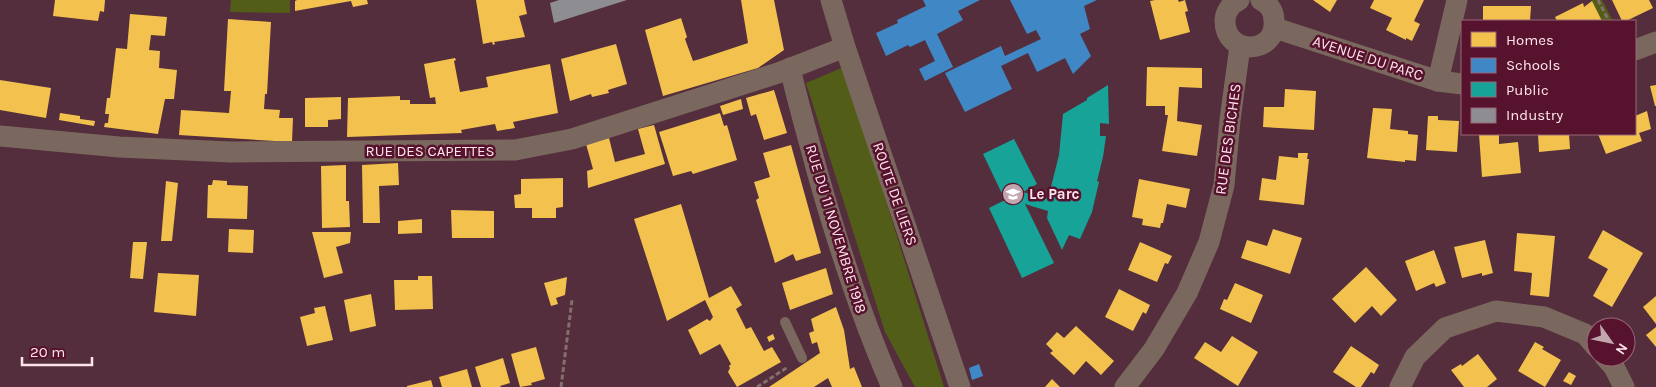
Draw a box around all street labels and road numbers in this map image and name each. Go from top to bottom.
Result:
street label: AVENUE DU PARC [1310,32,1426,84]
street label: RUE DES BICHES [1211,82,1245,196]
street label: ROUTE DE LIERS [869,140,921,248]
street label: RUE DES CAPETTES [366,142,495,160]
street label: RUE DU 11 NOVEMBRE 1918 [802,142,870,316]

